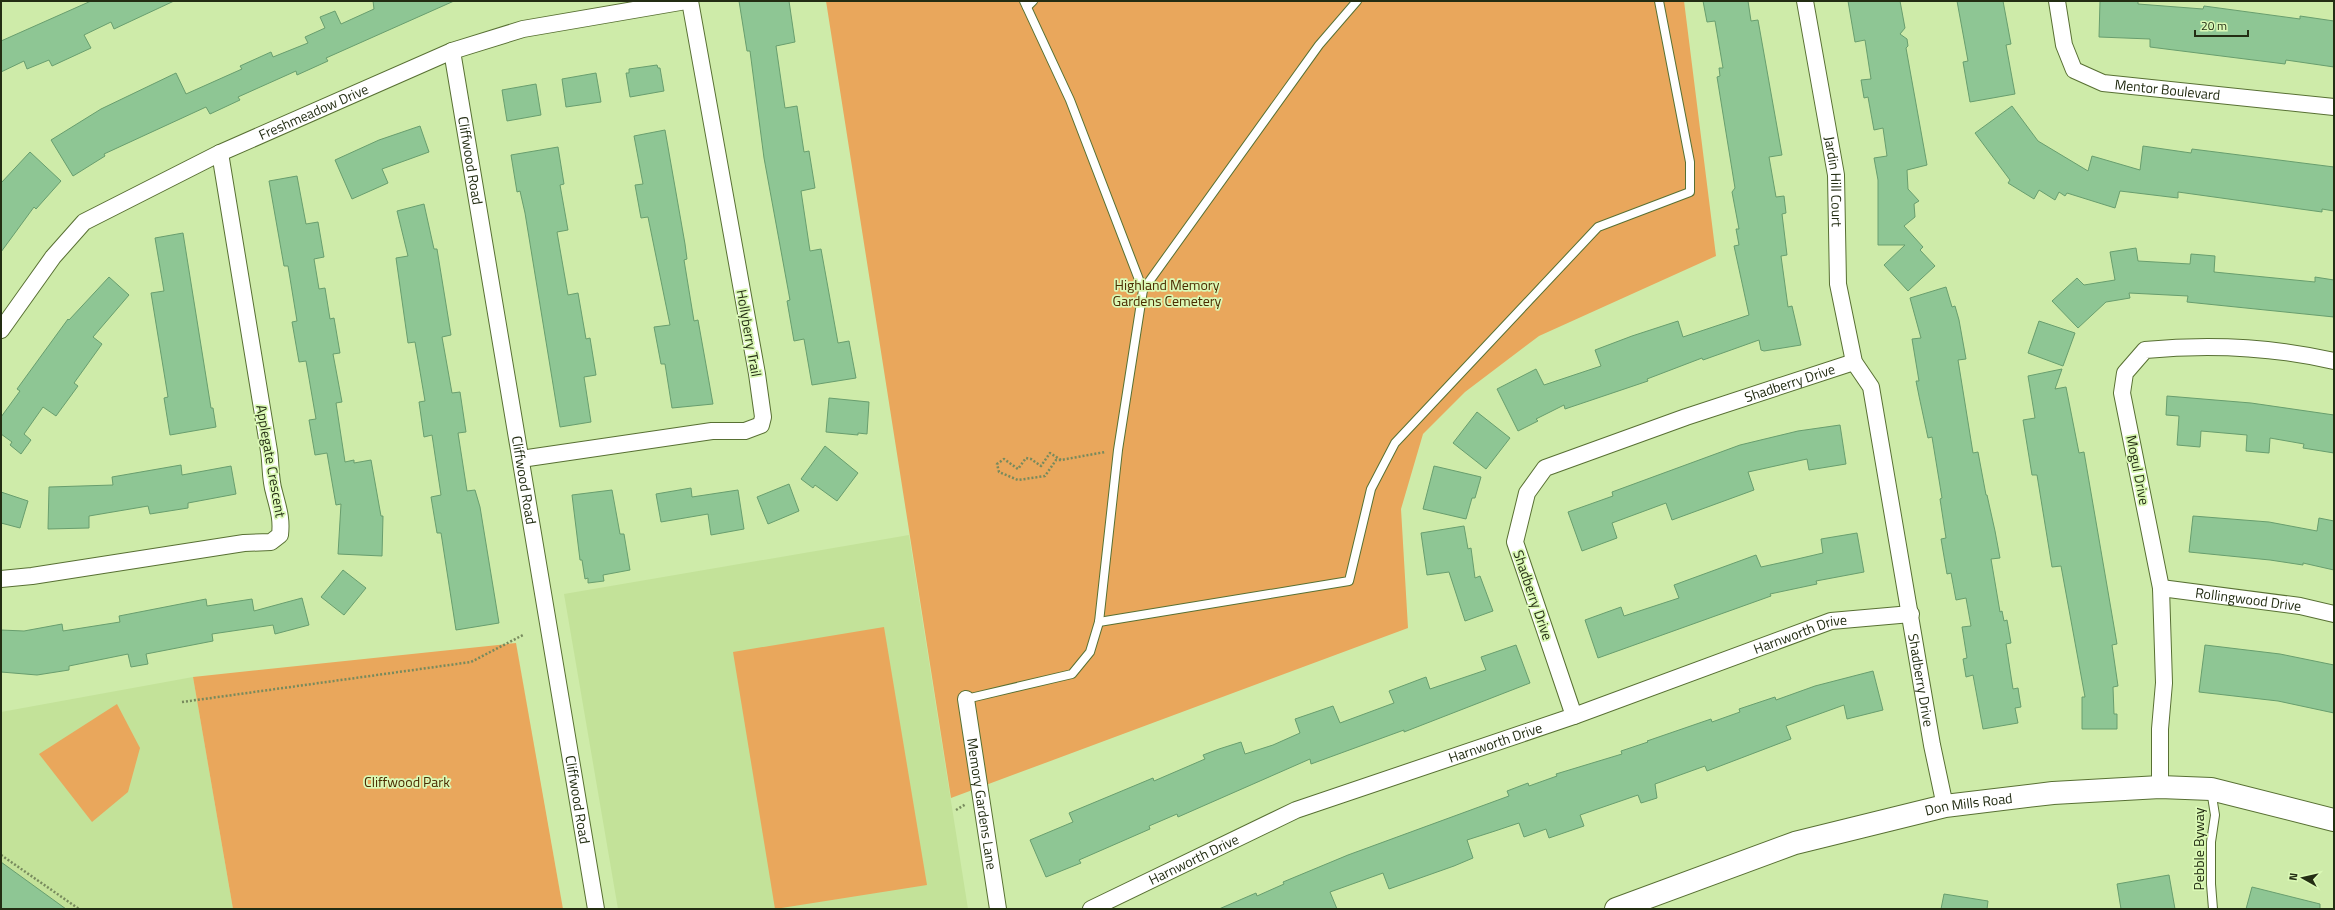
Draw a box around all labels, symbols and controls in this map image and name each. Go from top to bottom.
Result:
scale bar [2195,12,2248,38]
text: 20 m [2201,16,2227,35]
street label: Mentor Boulevard [2114,73,2221,105]
street label: Freshmeadow Drive [255,78,371,145]
street label: Cliffwood Road [453,115,489,206]
street label: Jardin Hill Court [1819,134,1848,227]
park label: Highland Memory Gardens Cemetery [1113,274,1222,311]
street label: Hollyberry Trail [731,288,767,378]
street label: Shadberry Drive [1741,358,1838,407]
street label: Applegate Crescent [251,403,292,519]
street label: Mogul Drive [2121,433,2156,507]
street label: Cliffwood Road [507,434,542,526]
street label: Shadberry Drive [1508,547,1559,643]
street label: Rollingwood Drive [2194,582,2303,616]
street label: Harnworth Drive [1750,609,1848,659]
street label: Shadberry Drive [1903,632,1940,728]
street label: Harnworth Drive [1445,717,1545,768]
street label: Memory Gardens Lane [962,736,1003,871]
street label: Cliffwood Road [560,754,596,845]
park label: Cliffwood Park [364,771,450,792]
street label: Don Mills Road [1923,787,2014,821]
street label: Pebble Byway [2188,807,2209,891]
street label: Harnworth Drive [1145,828,1242,890]
north arrow [2283,858,2323,898]
text: N [2285,872,2302,881]

